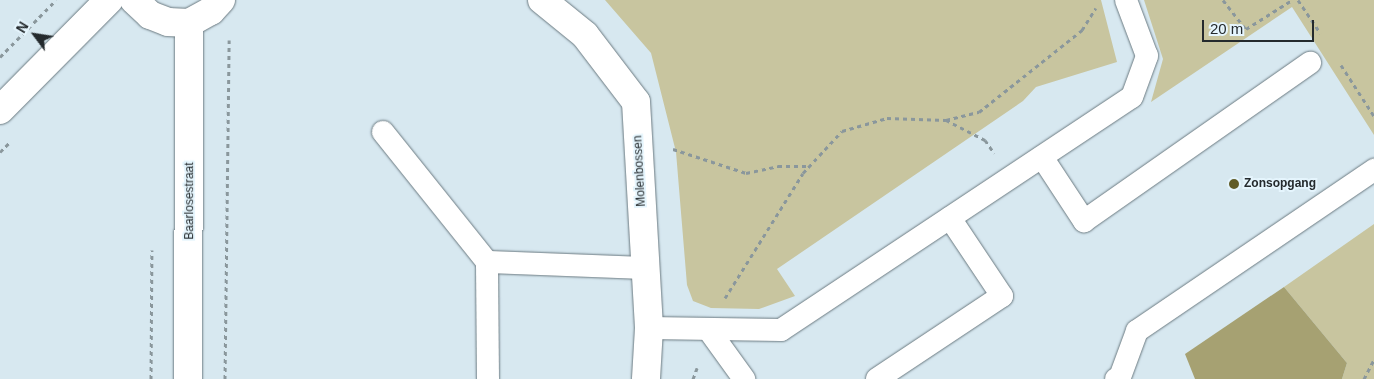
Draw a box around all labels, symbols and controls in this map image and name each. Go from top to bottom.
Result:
north arrow [10,10,60,60]
scale bar [1204,10,1316,42]
text: N [13,19,32,36]
text: 20 m [1210,20,1243,37]
street label: Molenbossen [631,135,649,207]
street label: Baarlosestraat [183,162,197,240]
place label: Zonsopgang [1244,177,1316,191]
marker: Zonsopgang [1228,178,1240,190]

